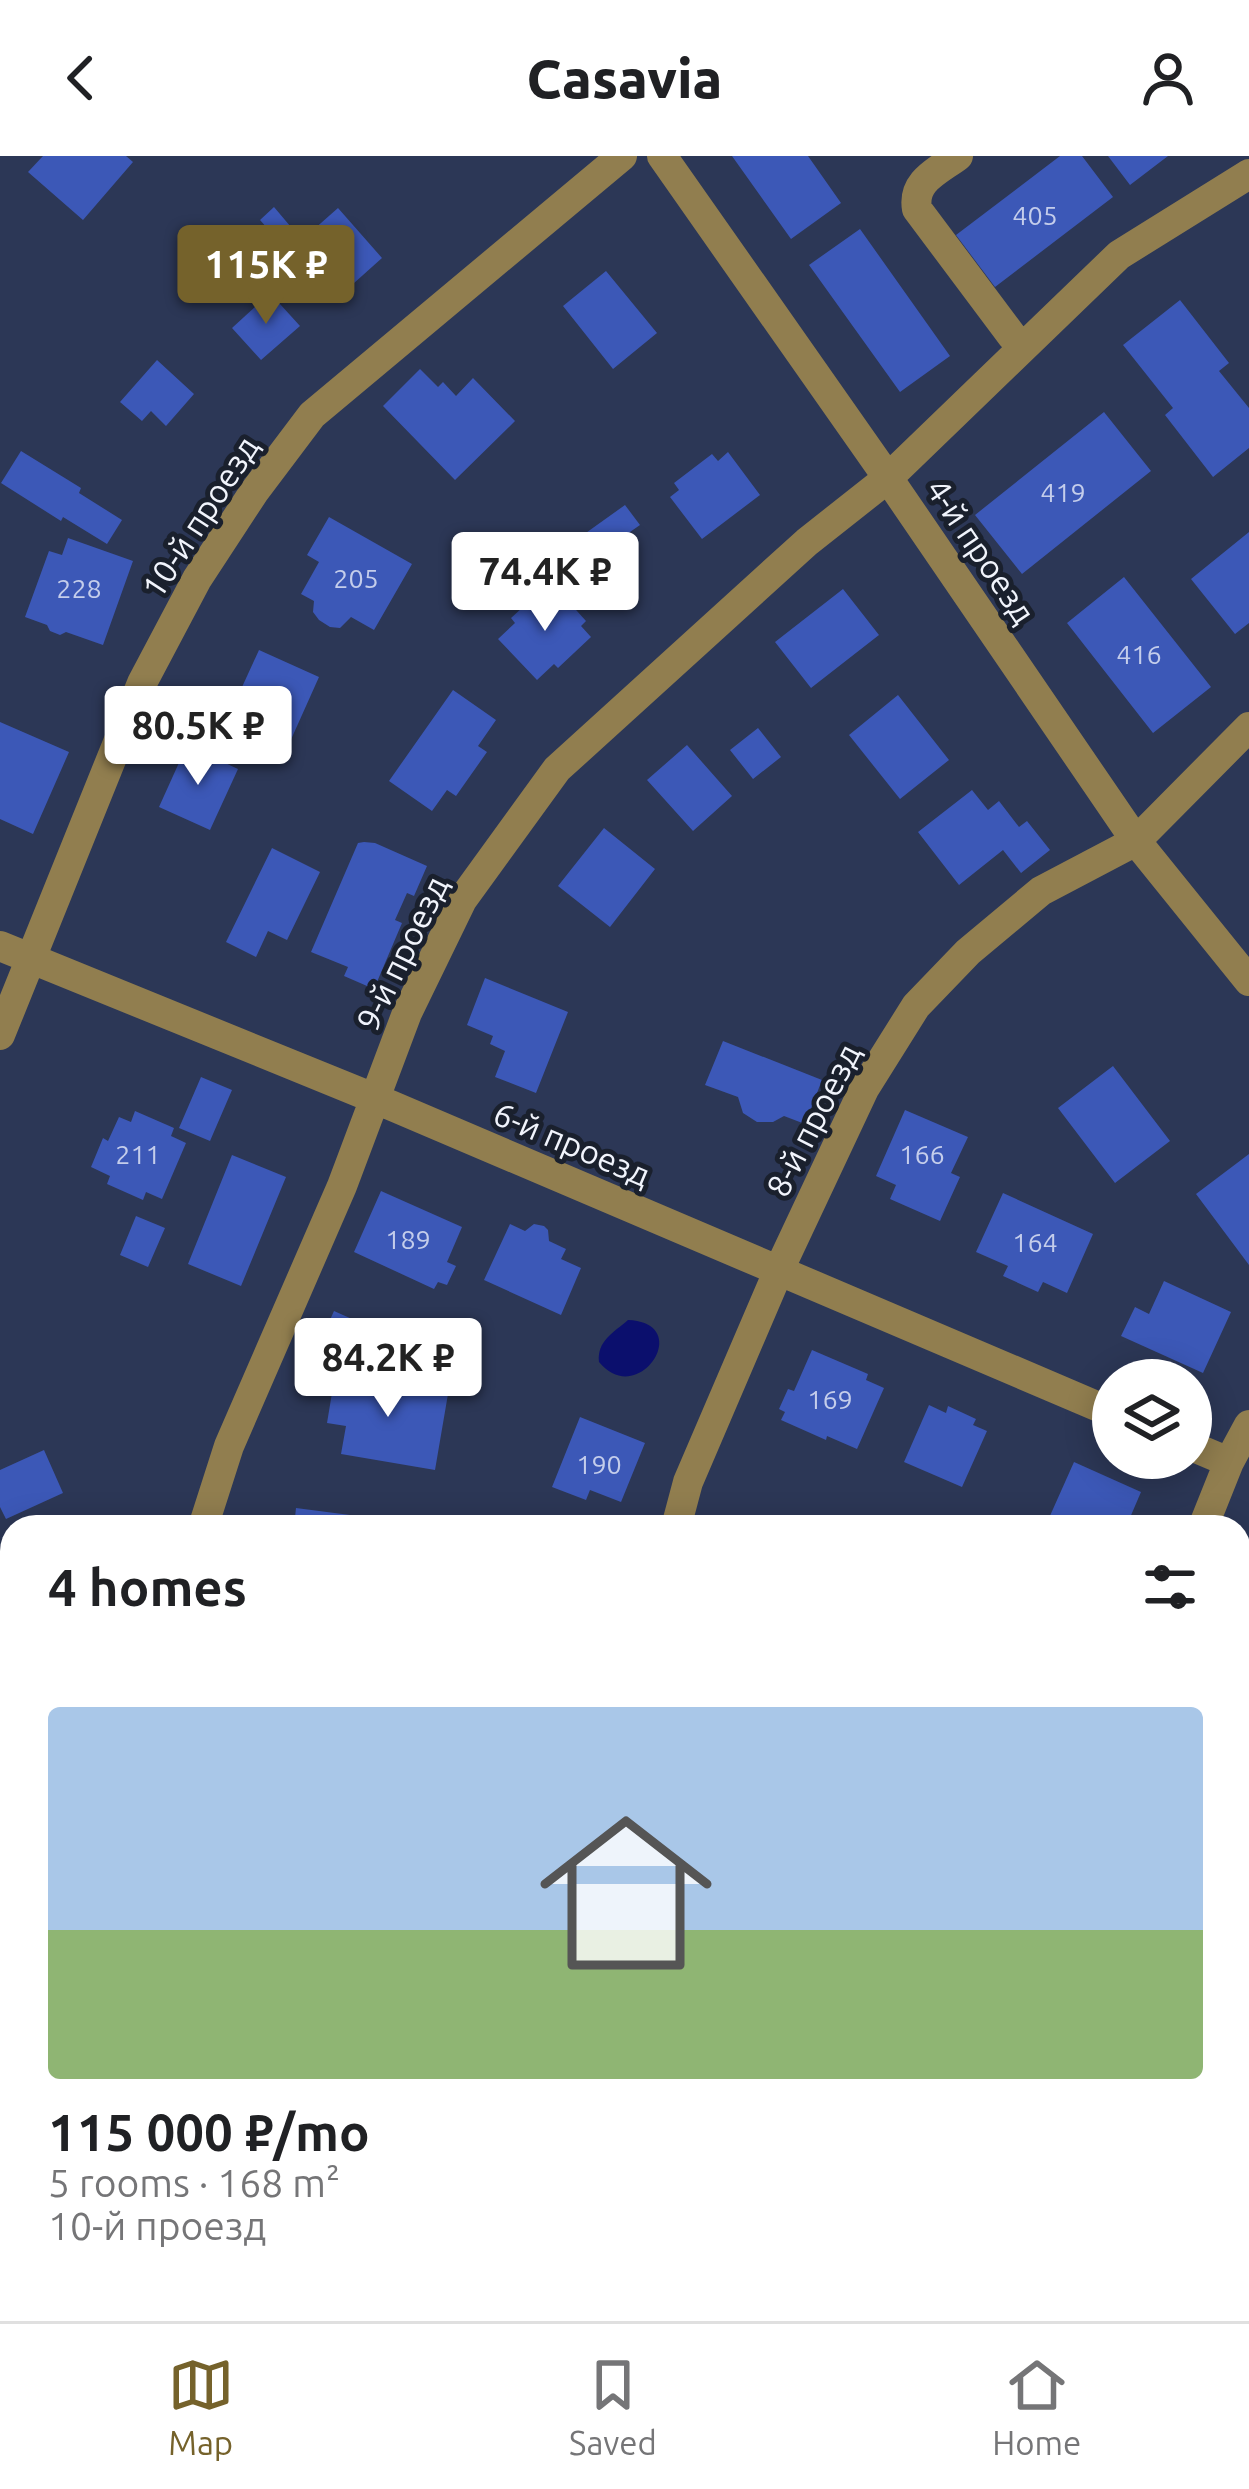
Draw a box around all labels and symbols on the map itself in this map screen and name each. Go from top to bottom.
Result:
house number: 405 [1012,200,1058,230]
pin: 115K ₽ [168,225,364,327]
street label: 10-й проезд [134,429,265,604]
street label: 4-й проезд [920,471,1043,630]
house number: 419 [1040,477,1086,507]
pin: 74.4K ₽ [434,532,656,634]
house number: 205 [333,563,379,593]
house number: 228 [56,573,102,603]
house number: 416 [1116,639,1162,669]
pin: 80.5K ₽ [87,686,309,788]
street label: 9-й проезд [348,870,455,1036]
street label: 8-й проезд [758,1037,867,1202]
street label: 6-й проезд [488,1094,656,1193]
house number: 211 [115,1139,161,1169]
house number: 166 [899,1139,945,1169]
house number: 189 [385,1224,431,1254]
house number: 164 [1012,1227,1058,1257]
pin: 84.2K ₽ [277,1318,499,1420]
house number: 169 [807,1384,853,1414]
house number: 190 [576,1449,622,1479]

